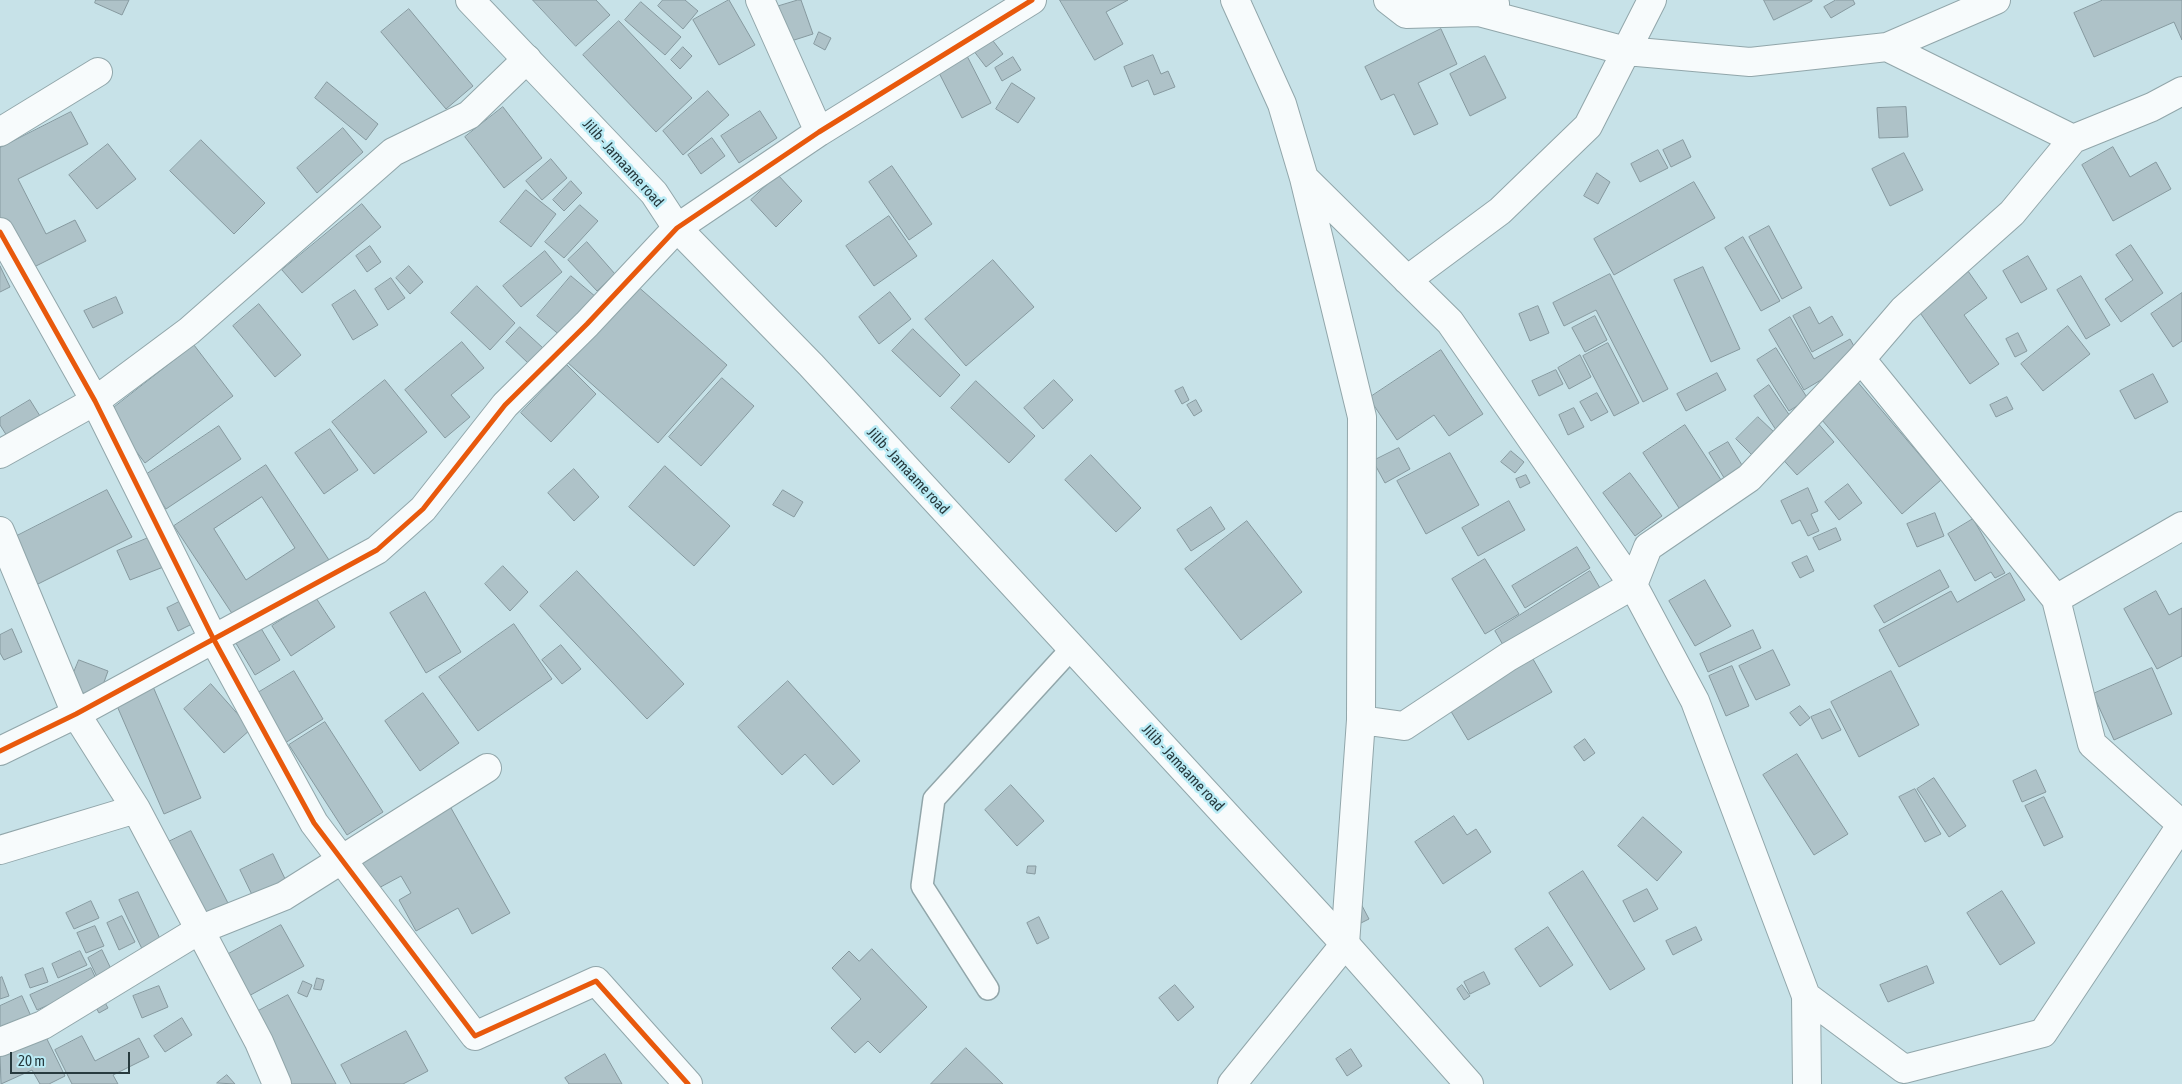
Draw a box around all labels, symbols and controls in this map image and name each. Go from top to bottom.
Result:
street label: Jilib - Jamaame road [579,115,667,211]
street label: Jilib - Jamaame road [863,424,953,518]
street label: Jilib - Jamaame road [1138,721,1228,815]
scale bar [12,1042,132,1074]
text: 20 m [18,1052,45,1069]

